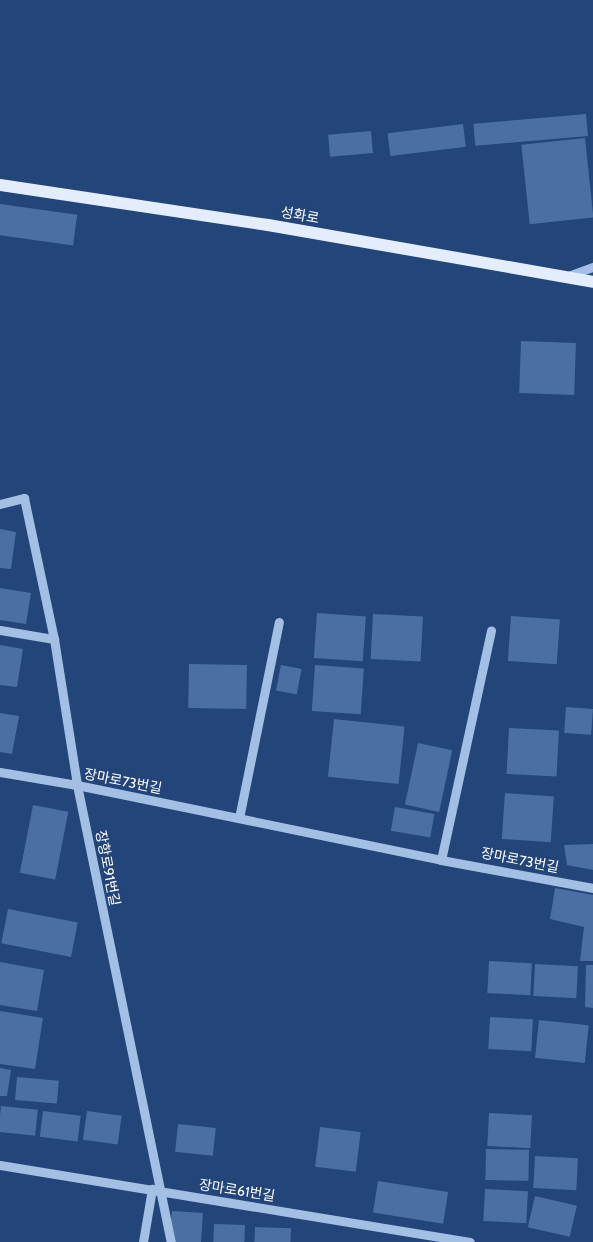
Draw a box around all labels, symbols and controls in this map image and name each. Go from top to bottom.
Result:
street label: 성화로 [280,203,320,227]
street label: 장마로73번길 [83,765,163,797]
street label: 장항로91번길 [92,829,124,907]
street label: 장마로73번길 [480,844,560,876]
street label: 장마로61번길 [198,1176,276,1204]

